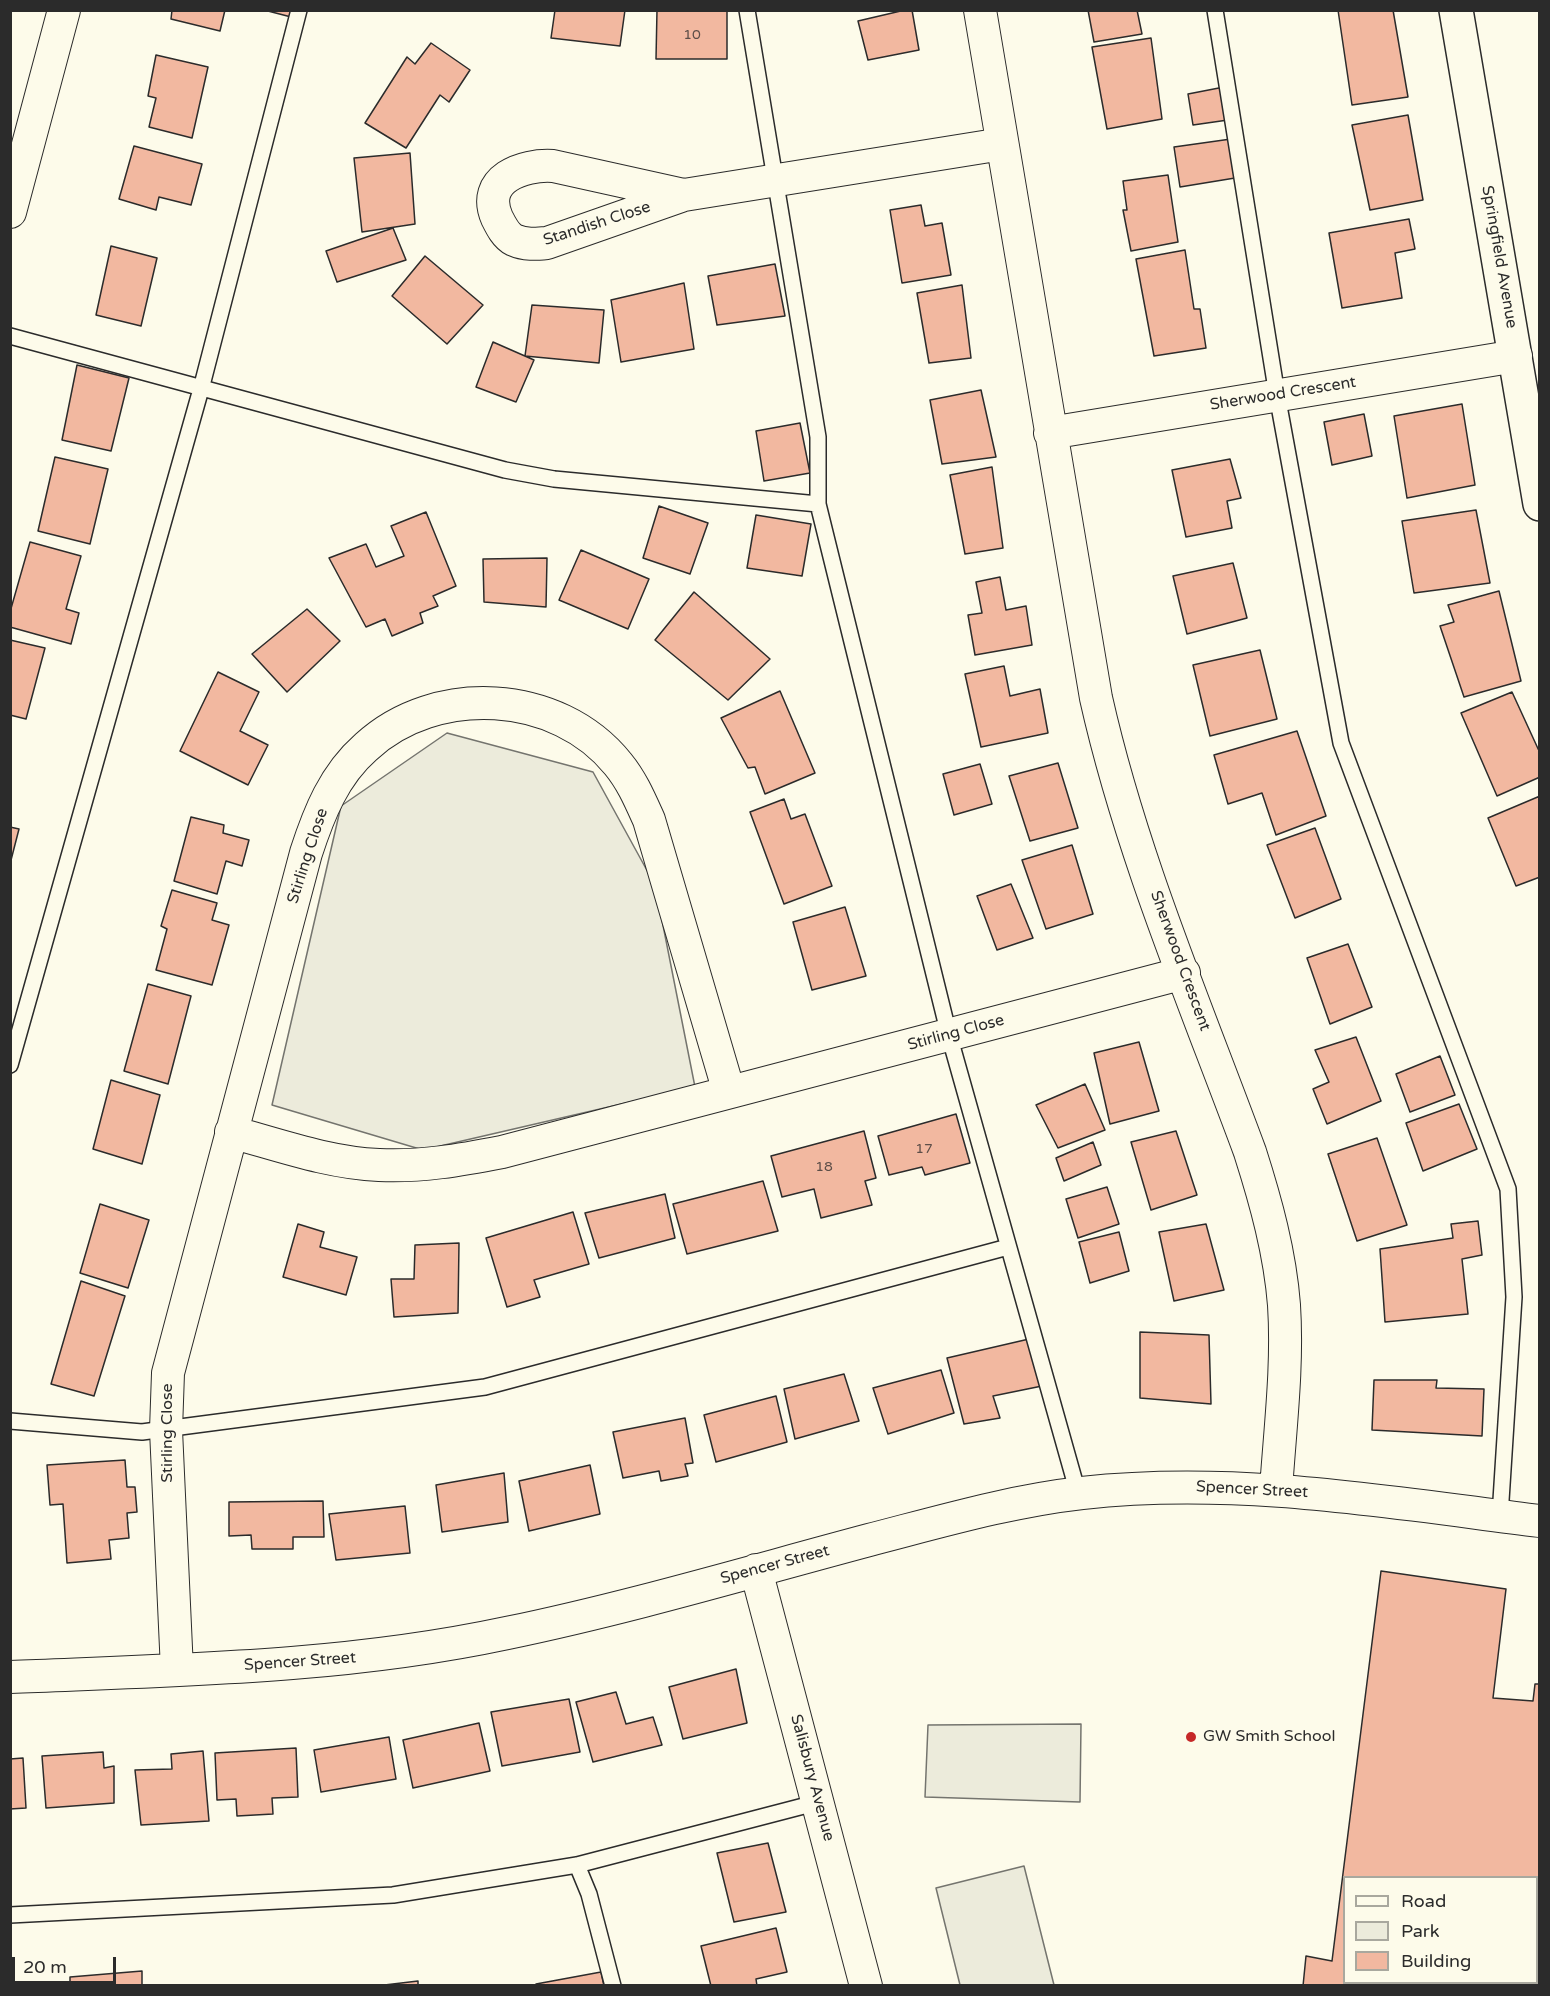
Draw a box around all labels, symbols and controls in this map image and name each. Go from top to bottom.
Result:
house number: 10 [683,27,701,43]
street label: Springfield Avenue [1477,184,1521,330]
street label: Standish Close [541,198,653,250]
street label: Sherwood Crescent [1209,373,1357,415]
street label: Stirling Close [284,806,332,906]
street label: Sherwood Crescent [1146,888,1214,1034]
street label: Stirling Close [906,1011,1006,1055]
house number: 17 [915,1141,933,1157]
house number: 18 [815,1159,833,1175]
street label: Stirling Close [158,1383,178,1483]
street label: Spencer Street [1195,1477,1309,1503]
street label: Spencer Street [718,1541,832,1589]
street label: Spencer Street [243,1649,357,1675]
street label: Salisbury Avenue [786,1712,838,1844]
place label: GW Smith School [1203,1727,1335,1747]
marker: GW Smith School [1184,1730,1198,1744]
legend [1343,1876,1538,1984]
text: Road [1401,1890,1446,1912]
text: Park [1401,1920,1439,1942]
scale bar [15,1945,118,1983]
text: Building [1401,1950,1471,1972]
text: 20 m [23,1956,67,1978]

